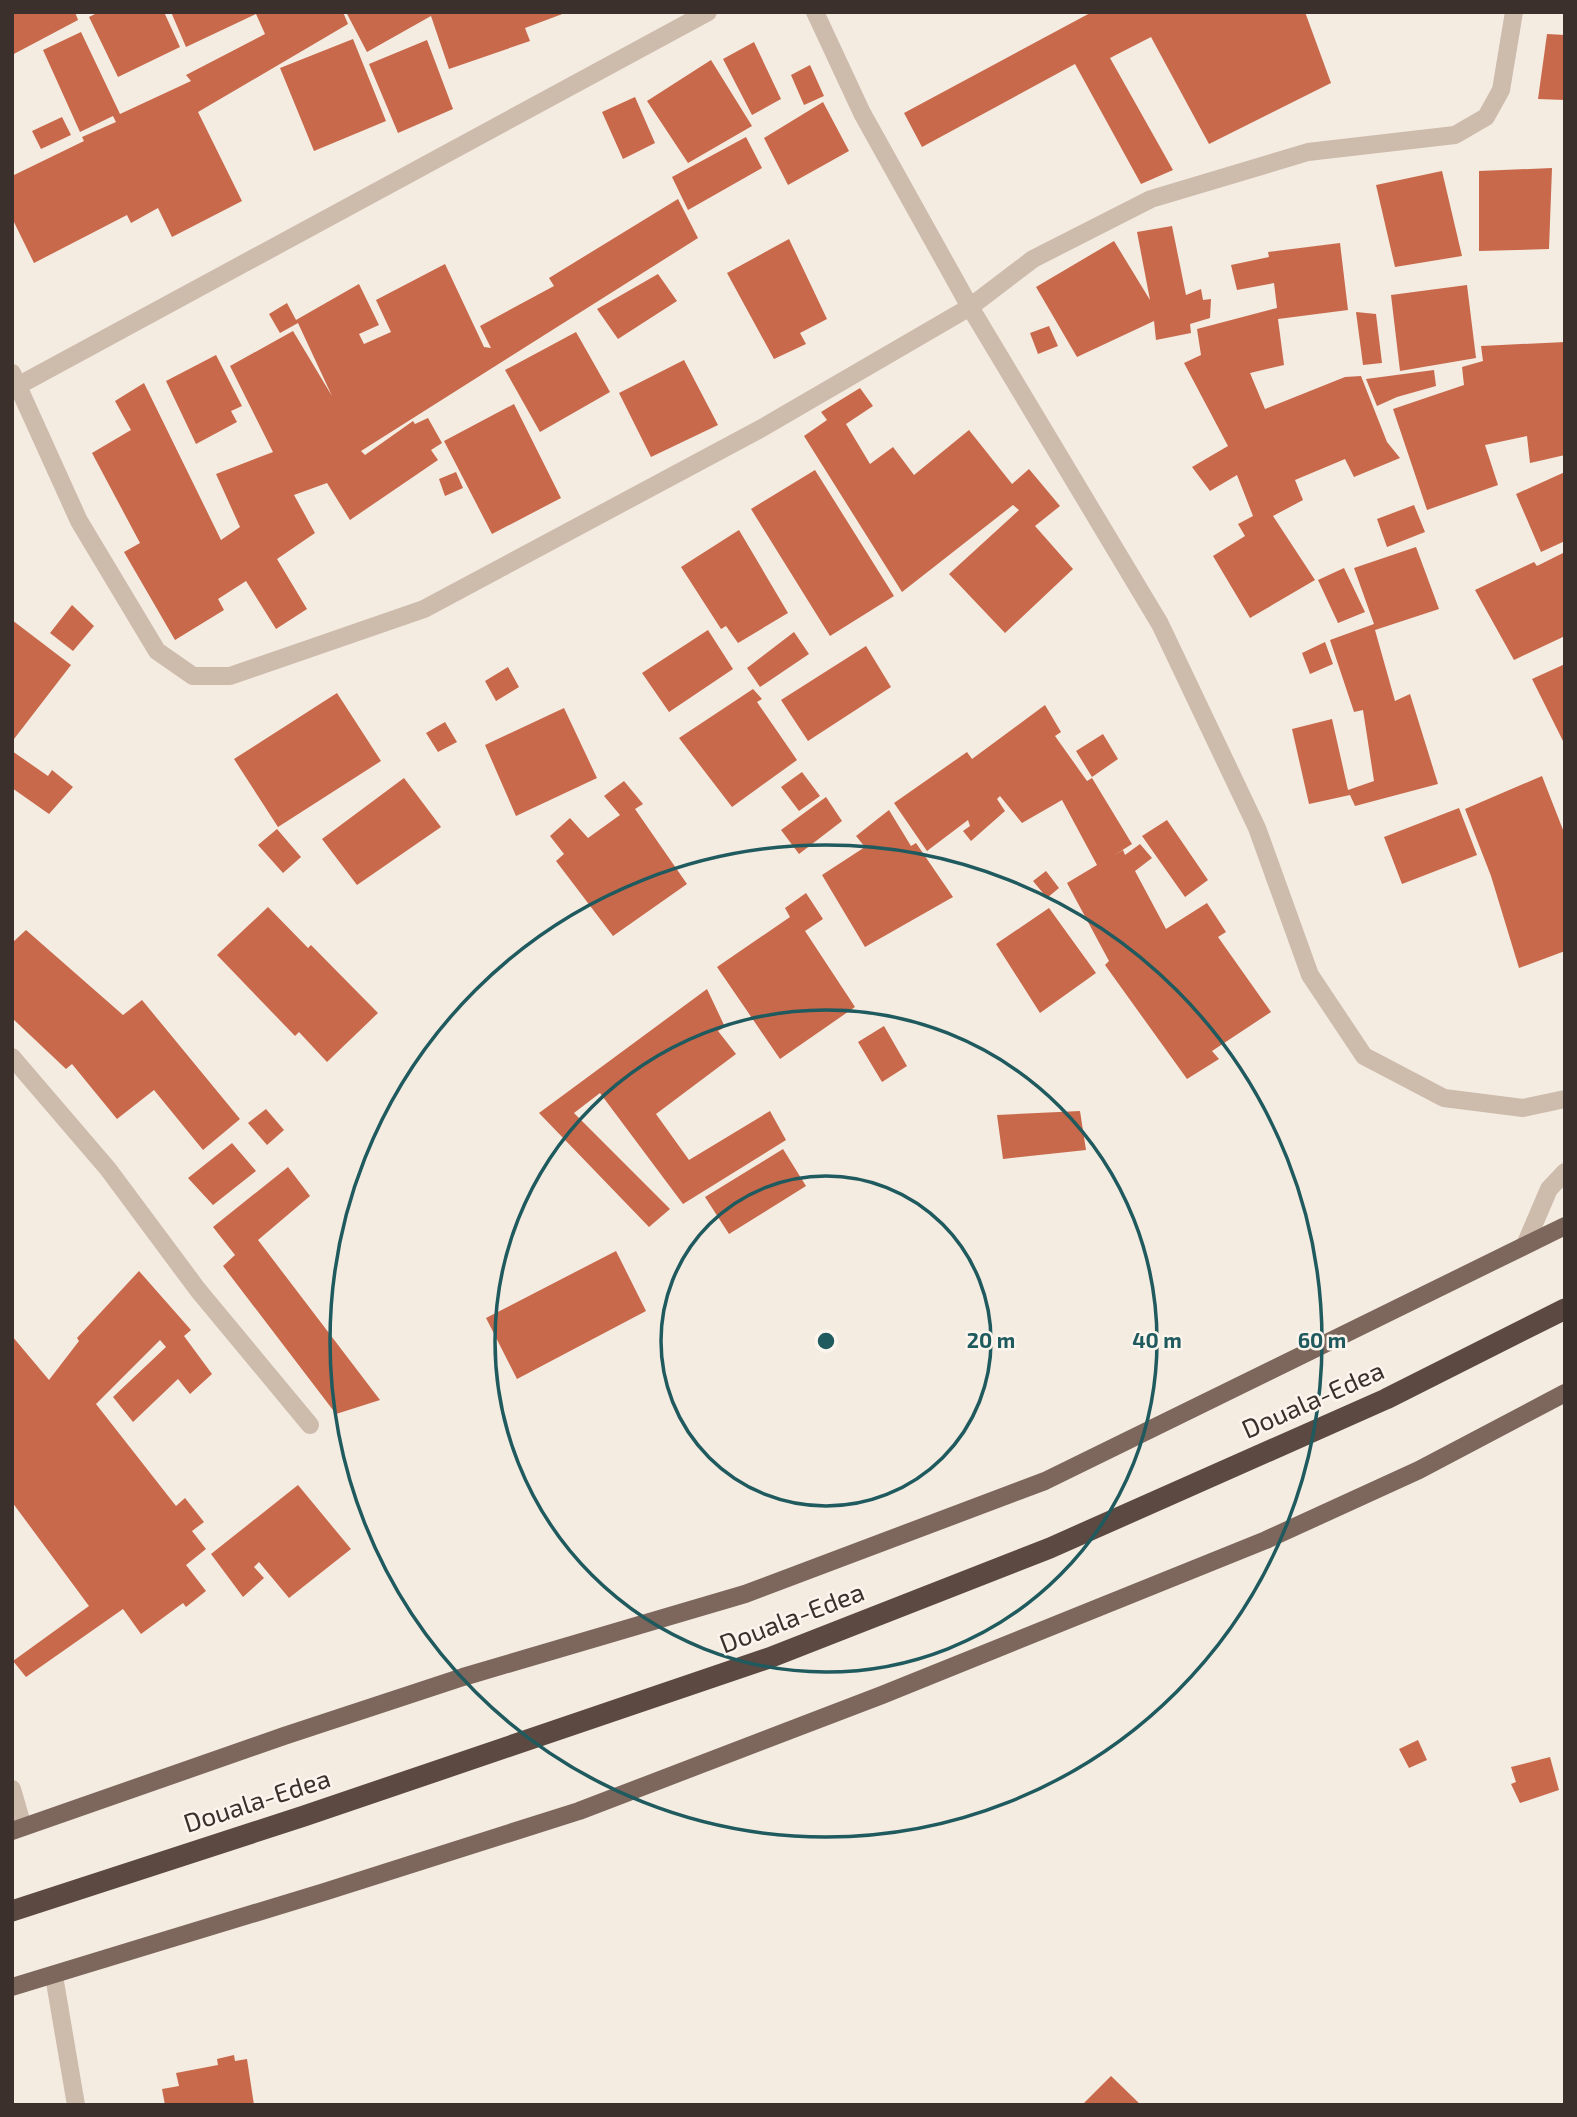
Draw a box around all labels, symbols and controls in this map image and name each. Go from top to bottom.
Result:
text: 20 m [967,1327,1015,1352]
text: 40 m [1132,1327,1182,1352]
text: 60 m [1298,1327,1346,1352]
centre of rings [814,1329,838,1353]
street label: Douala-Edea [1236,1353,1388,1444]
street label: Douala-Edea [715,1575,868,1658]
street label: Douala-Edea [179,1761,334,1838]

